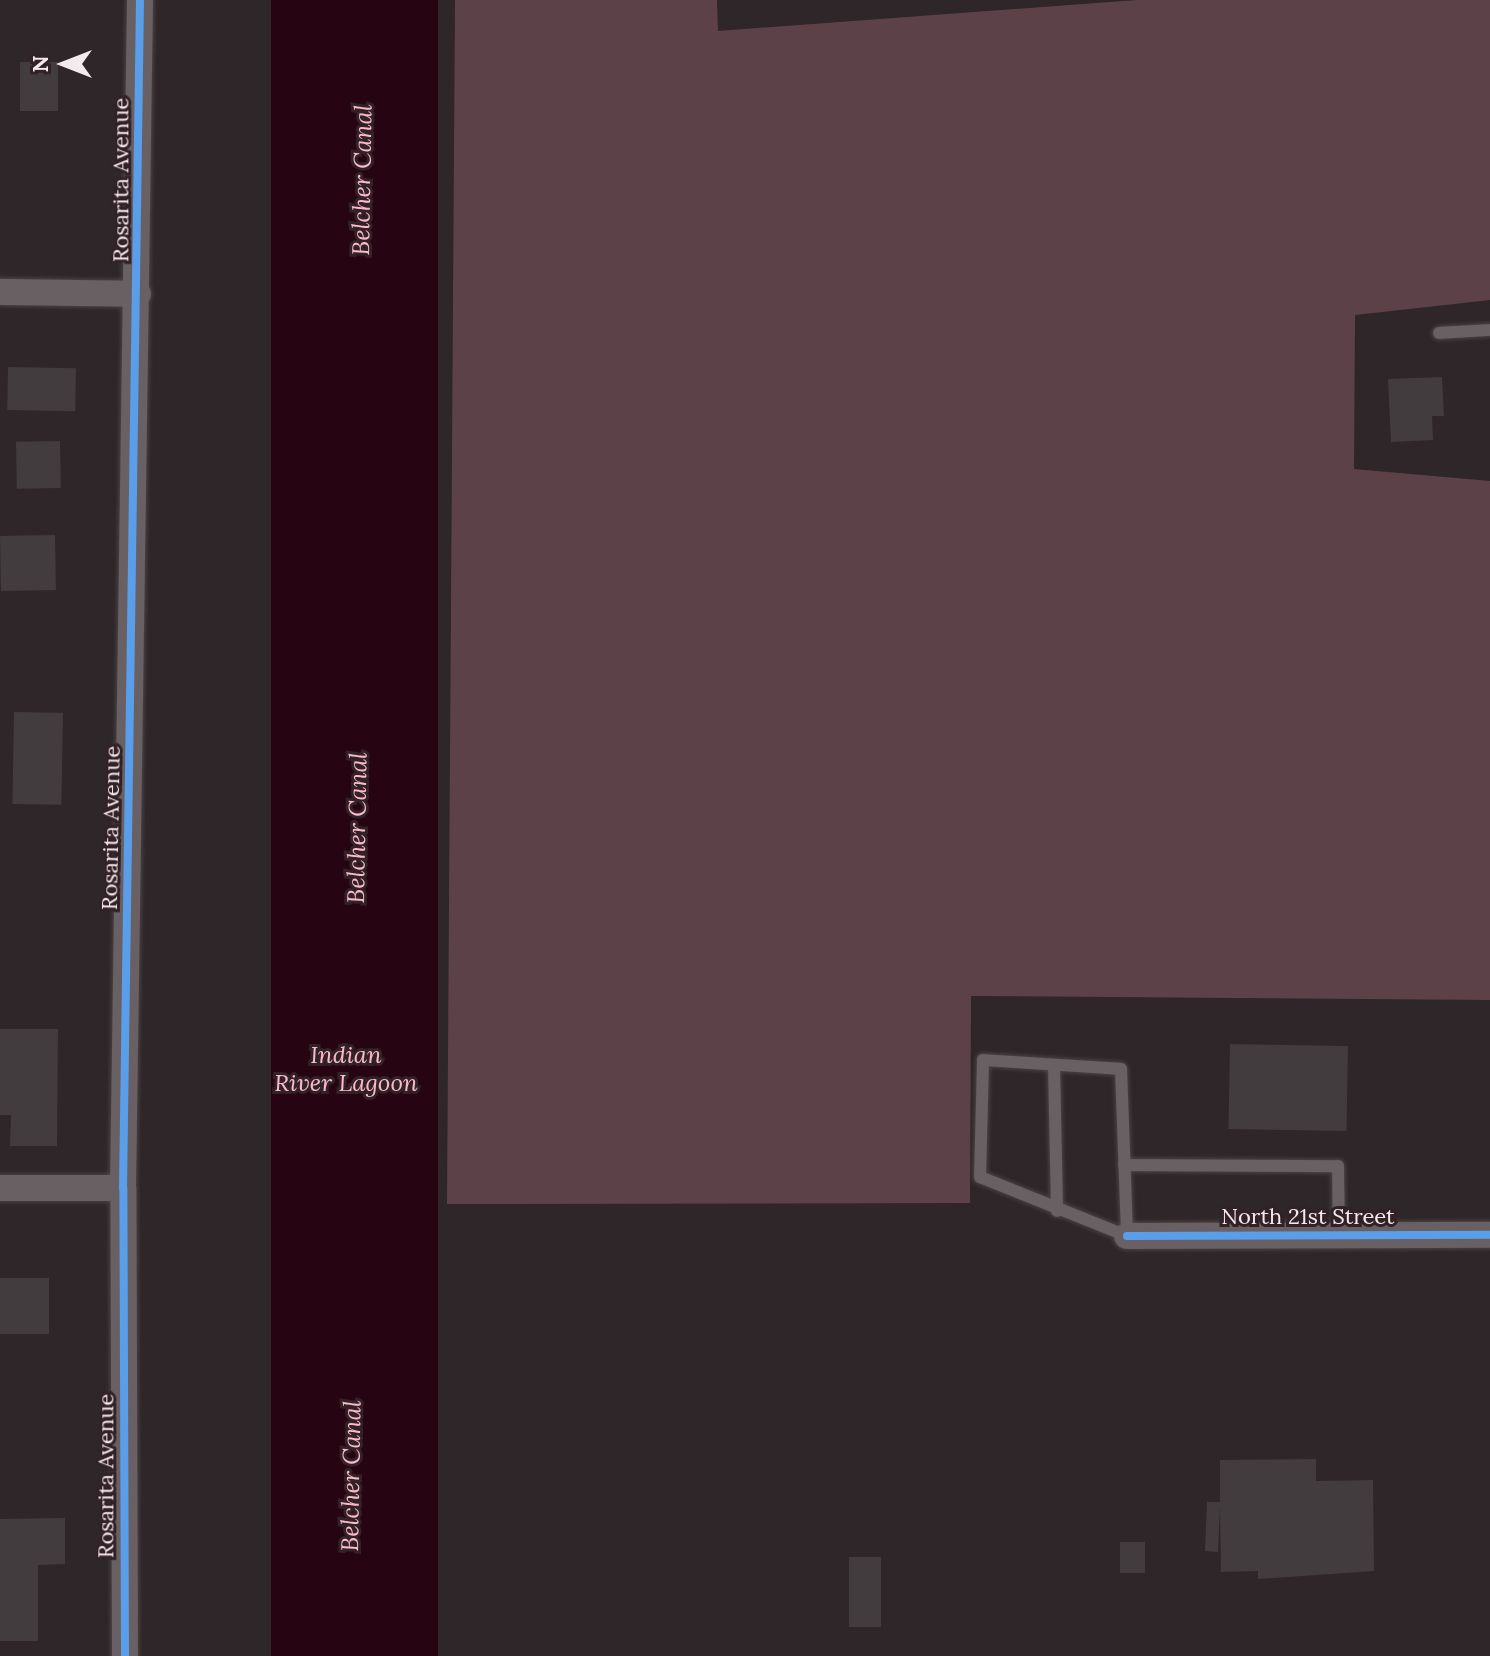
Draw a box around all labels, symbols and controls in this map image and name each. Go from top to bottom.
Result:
north arrow [24,24,104,104]
text: N [26,56,54,73]
street label: Rosarita Avenue [108,98,134,262]
water label: Belcher Canal [346,104,378,256]
street label: Rosarita Avenue [96,746,126,910]
water label: Belcher Canal [341,752,373,904]
water label: Indian River Lagoon [274,1041,418,1097]
street label: North 21st Street [1221,1204,1395,1230]
street label: Rosarita Avenue [93,1394,119,1558]
water label: Belcher Canal [335,1400,367,1552]

